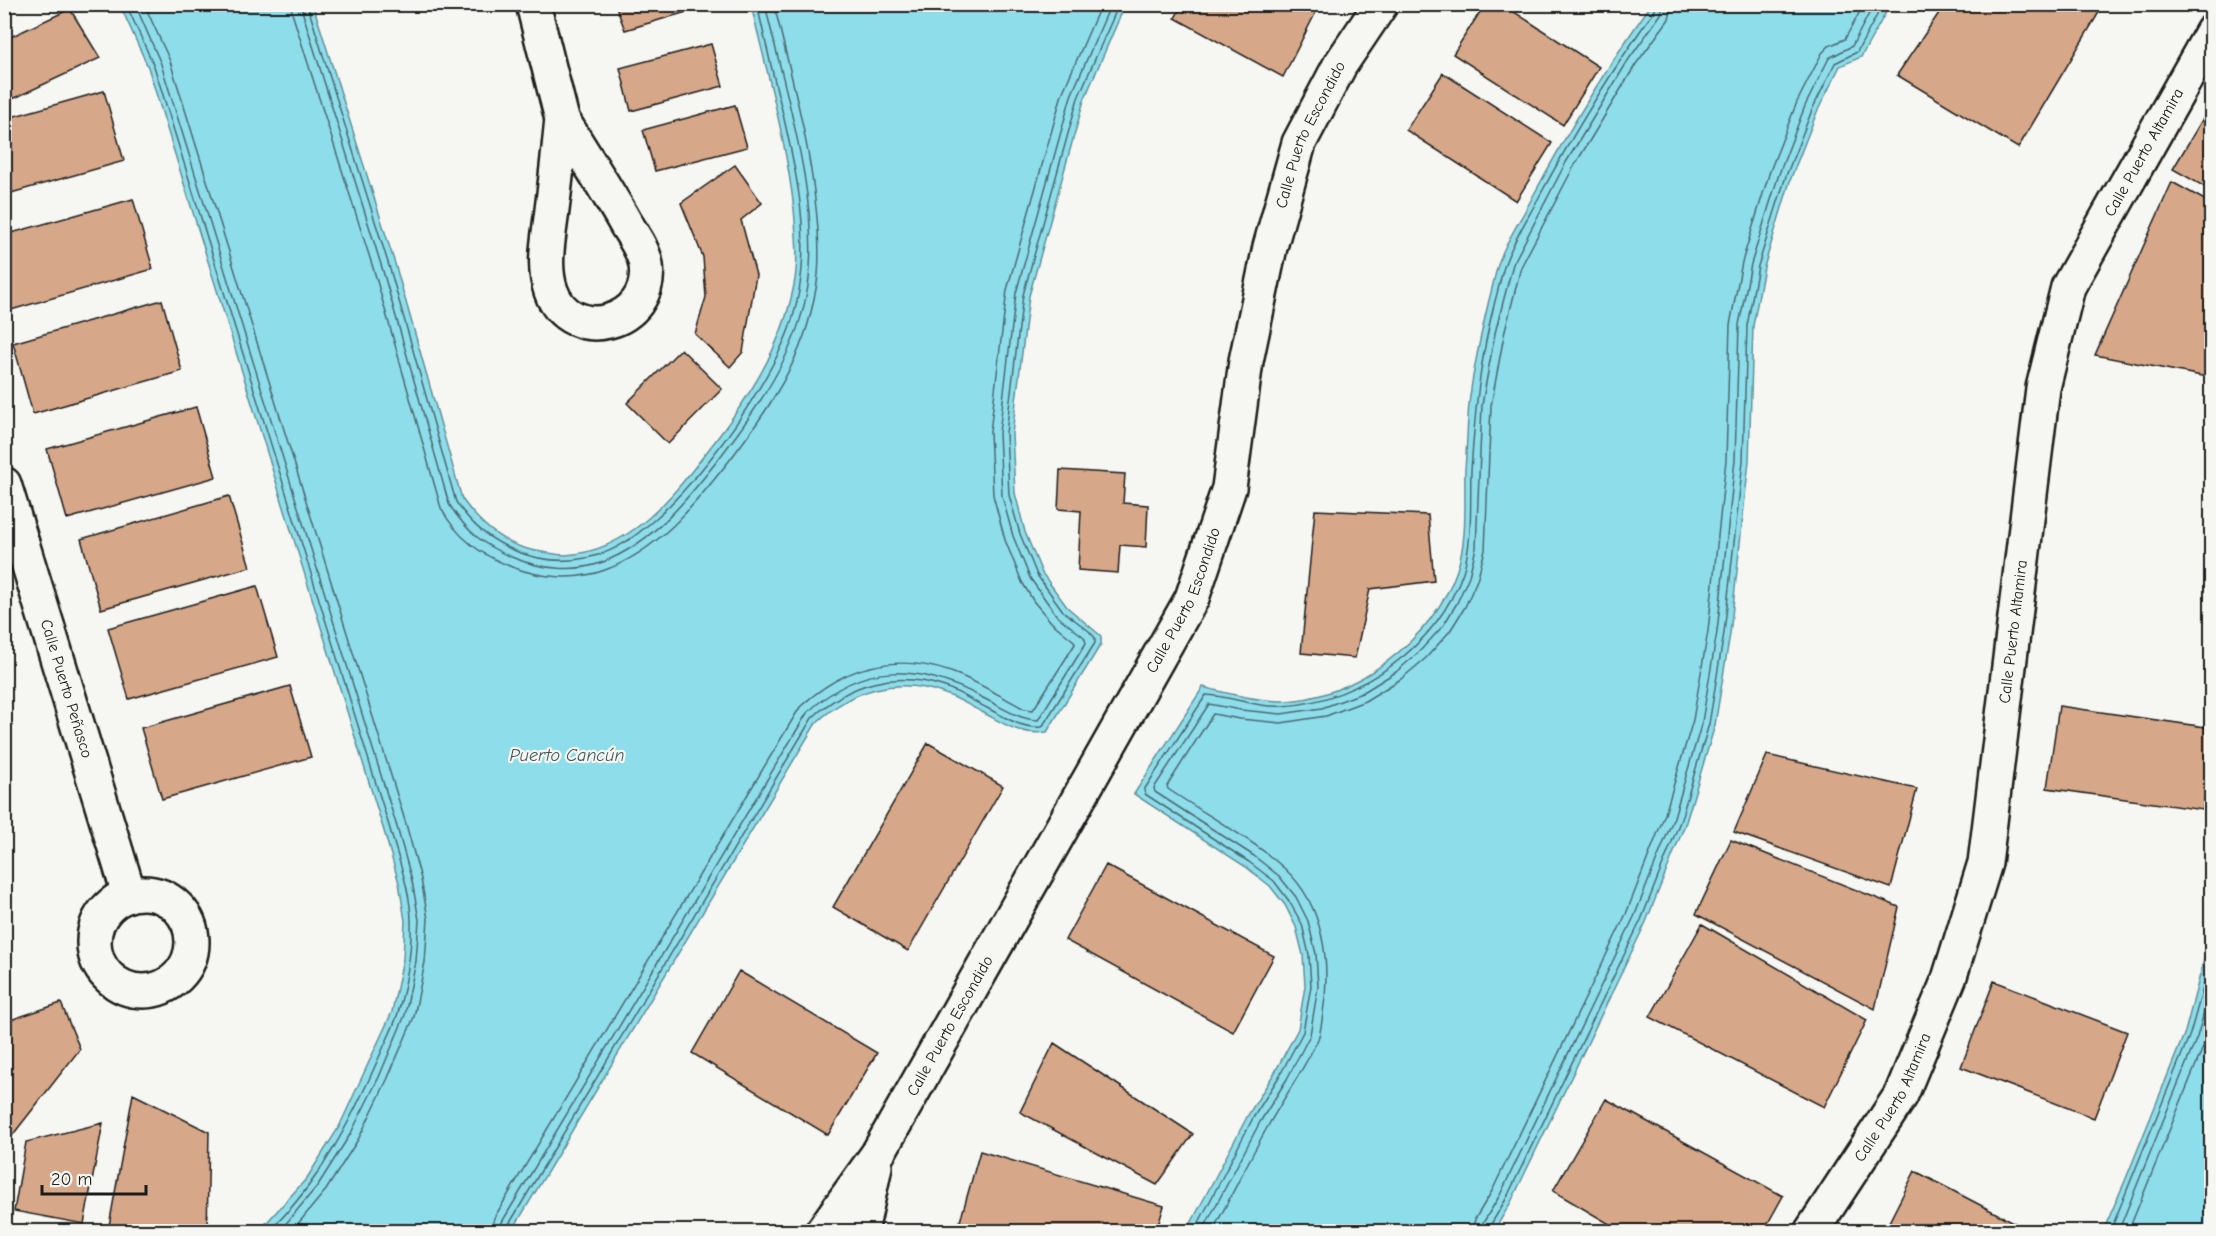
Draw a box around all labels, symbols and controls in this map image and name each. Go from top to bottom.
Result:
street label: Calle Puerto Escondido [1272,58,1349,210]
street label: Calle Puerto Altamira [2101,85,2187,220]
street label: Calle Puerto Escondido [1142,525,1224,676]
street label: Calle Puerto Altamira [1996,559,2031,704]
street label: Calle Puerto Peñasco [37,617,96,760]
water label: Puerto Cancún [510,745,624,766]
street label: Calle Puerto Escondido [903,952,997,1099]
street label: Calle Puerto Altamira [1851,1030,1935,1165]
scale bar [42,1158,146,1196]
text: 20 m [51,1169,92,1190]

